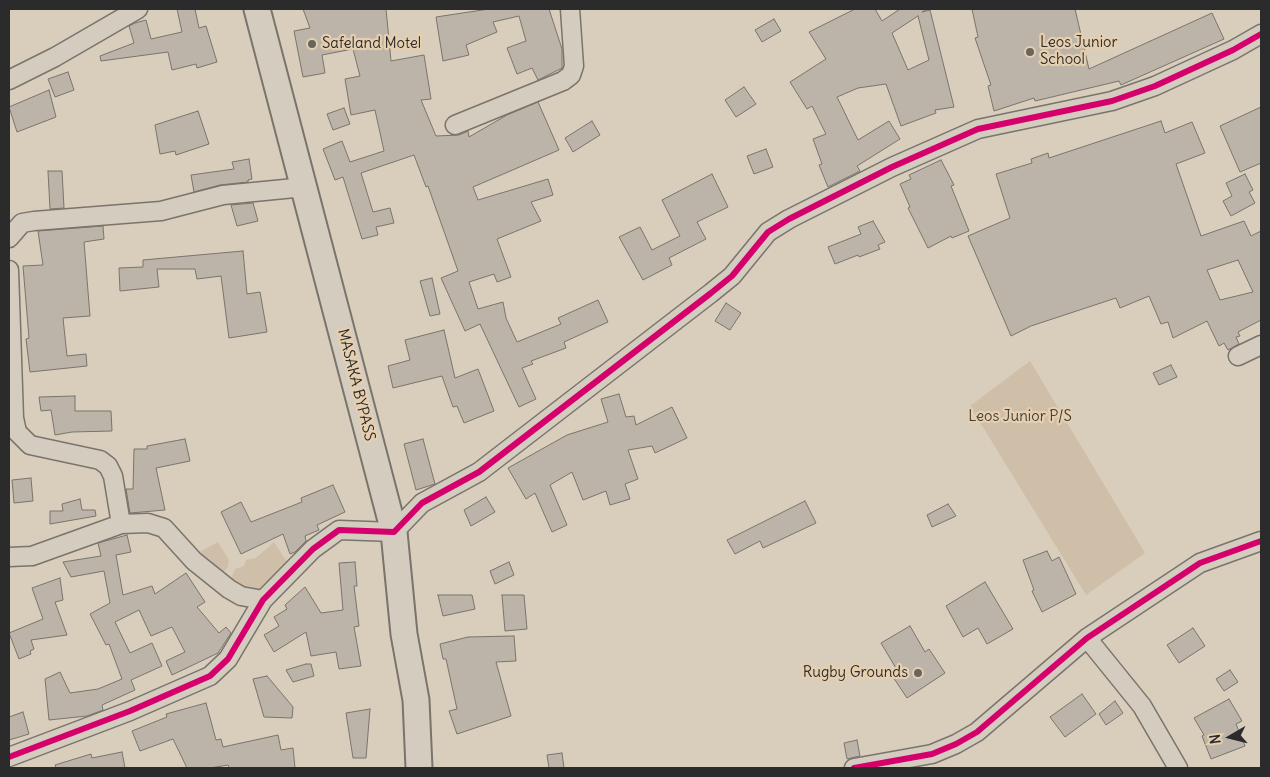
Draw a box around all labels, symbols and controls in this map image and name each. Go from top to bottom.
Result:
place label: Leos Junior School [1040,34,1118,69]
place label: Safeland Motel [322,35,421,53]
marker: Safeland Motel [306,38,318,50]
marker: Leos Junior School [1024,46,1036,58]
street label: MASAKA BYPASS [333,327,379,443]
park label: Leos Junior P/S [968,408,1072,426]
place label: Rugby Grounds [803,664,908,682]
marker: Rugby Grounds [912,667,924,679]
north arrow [1205,712,1255,762]
text: N [1206,733,1225,745]

